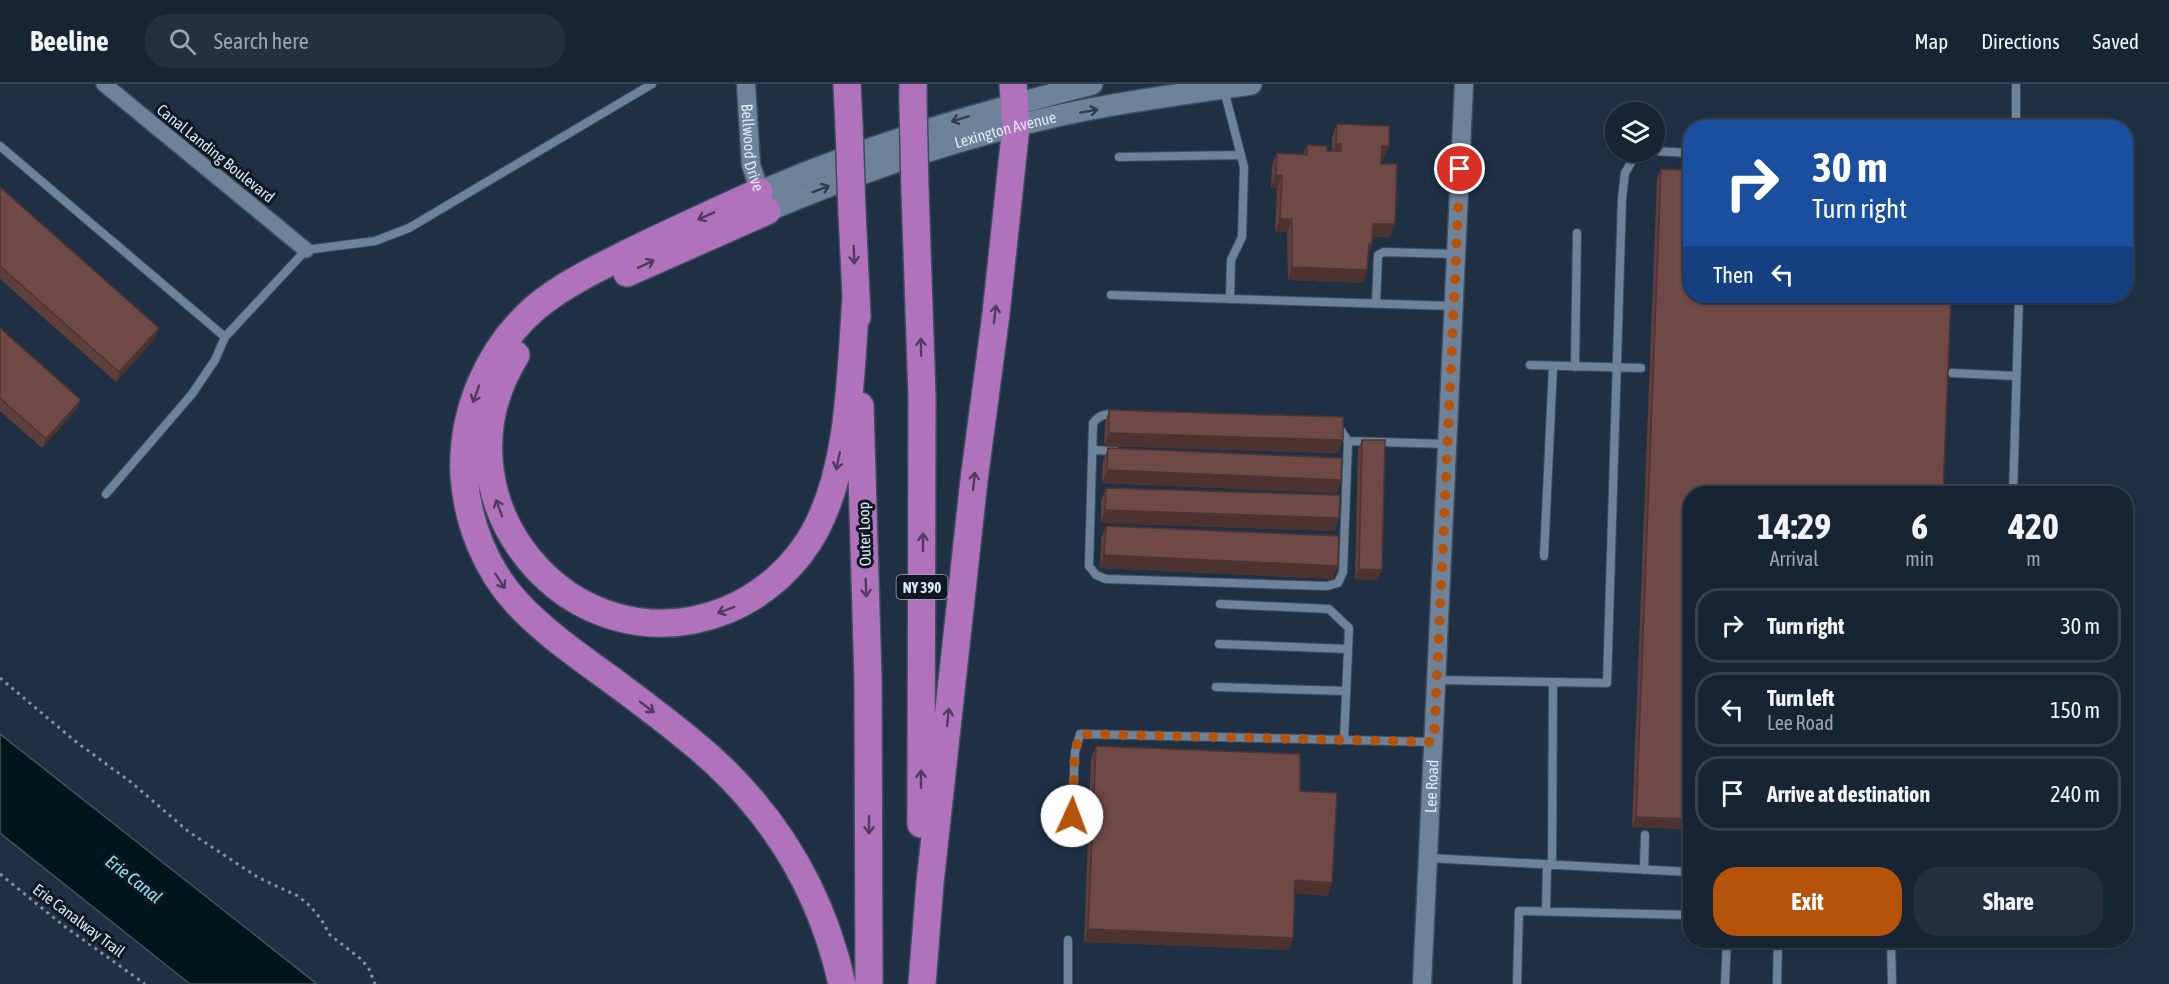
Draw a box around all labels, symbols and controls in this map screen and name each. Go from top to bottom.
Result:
search box [145,14,565,68]
text: Beeline [30,25,109,57]
icon: search [166,25,199,58]
text: Search here [214,28,309,54]
text: Map [1914,29,1948,53]
text: Directions [1981,29,2060,53]
text: Saved [2093,29,2139,53]
street label: Canal Landing Boulevard [153,100,278,207]
map controls [1605,102,1665,162]
button: layers [1605,102,1665,162]
street label: Bellwood Drive [738,103,768,194]
one-way arrow [1078,105,1098,116]
street label: Lexington Avenue [952,108,1058,151]
one-way arrow [950,114,969,125]
pin [1434,143,1485,194]
text: 30 m [1812,143,1887,191]
icon: right [1713,144,1791,222]
icon: arrive [1443,152,1476,185]
one-way arrow [812,183,830,194]
text: Turn right [1812,193,1907,224]
one-way arrow [698,211,716,222]
one-way arrow [849,245,860,265]
one-way arrow [637,258,655,270]
icon: left [1766,258,1799,291]
text: Then [1713,262,1754,288]
one-way arrow [990,304,1001,324]
one-way arrow [915,337,927,357]
one-way arrow [470,384,481,403]
one-way arrow [832,451,844,470]
one-way arrow [969,472,980,492]
one-way arrow [493,499,504,518]
street label: Outer Loop [854,501,875,567]
text: 14:29 [1757,505,1831,547]
text: 6 [1911,505,1928,547]
text: 420 [2008,505,2059,547]
one-way arrow [917,532,929,552]
text: Arrival [1770,547,1819,570]
text: min [1905,547,1934,570]
text: m [2026,547,2041,570]
one-way arrow [494,572,506,588]
road number: NY 390 [896,575,948,599]
one-way arrow [860,578,872,598]
one-way arrow [718,605,736,616]
icon: right [1716,609,1749,642]
text: Turn right [1767,613,1844,639]
text: 30 m [2060,613,2100,639]
text: Turn left [1767,685,1834,711]
icon: left [1716,693,1749,726]
text: 150 m [2050,697,2100,723]
one-way arrow [639,700,655,713]
one-way arrow [943,707,954,727]
text: Lee Road [1767,711,1834,734]
street label: Lee Road [1421,759,1441,813]
one-way arrow [915,769,927,789]
icon: arrive [1716,777,1749,810]
text: Arrive at destination [1767,781,1930,807]
text: 240 m [2050,781,2100,807]
position arrow [1040,784,1104,848]
one-way arrow [863,815,875,835]
water label: Erie Canal [101,850,167,908]
button: Exit [1713,867,1902,936]
button: Share [1914,867,2103,936]
street label: Erie Canalway Trail [29,880,129,962]

